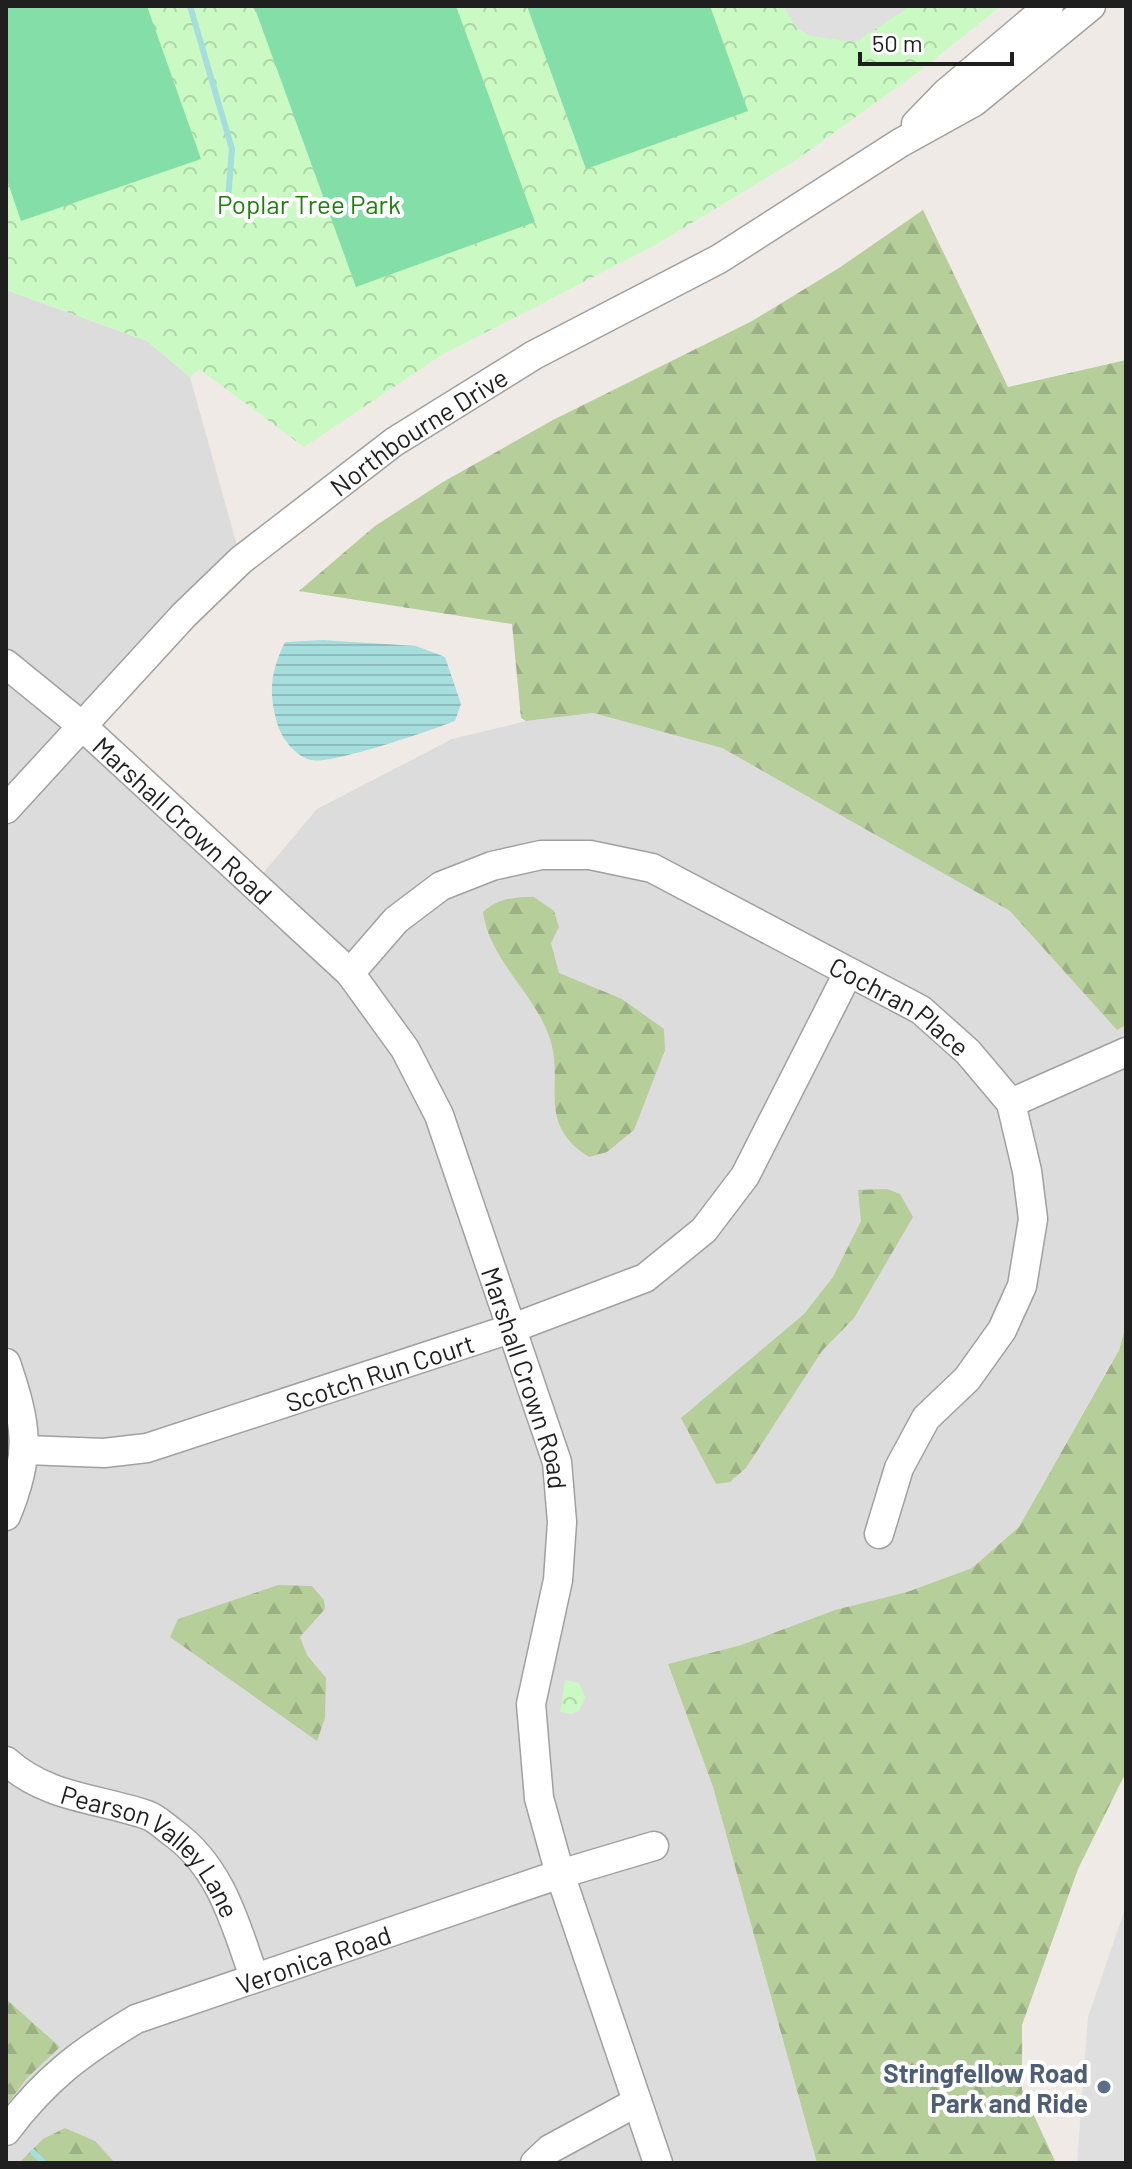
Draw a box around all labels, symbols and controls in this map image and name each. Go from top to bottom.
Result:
scale bar [860,16,1012,66]
text: 50 m [872,28,923,57]
park label: Poplar Tree Park [217,188,401,219]
street label: Northbourne Drive [323,360,513,502]
street label: Marshall Crown Road [87,729,279,910]
street label: Cochran Place [825,949,977,1062]
street label: Marshall Crown Road [476,1263,575,1490]
street label: Scotch Run Court [281,1326,478,1417]
street label: Pearson Valley Lane [57,1777,247,1922]
street label: Veronica Road [232,1918,395,1999]
place label: Stringfellow Road Park and Ride [883,2057,1088,2118]
marker: Stringfellow Road Park and Ride [1095,2078,1113,2096]

